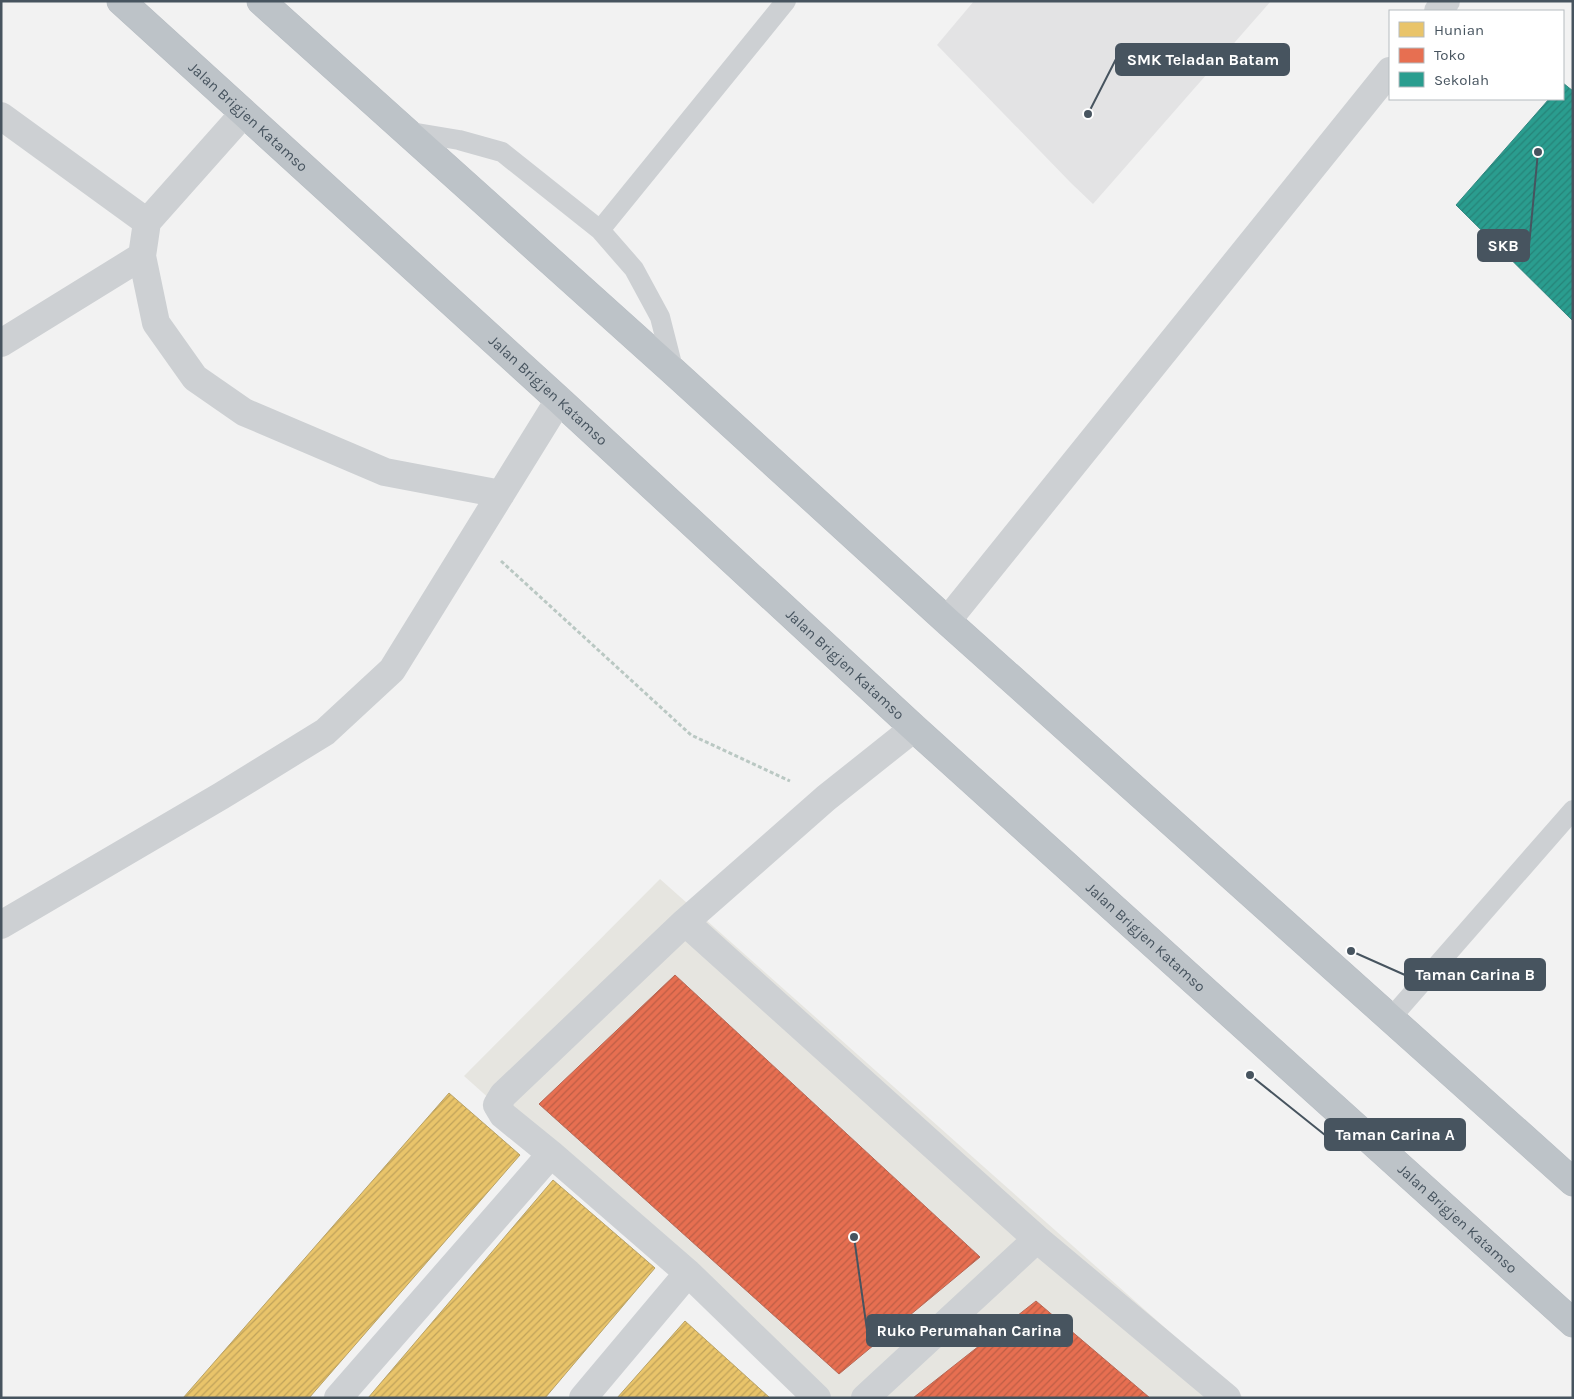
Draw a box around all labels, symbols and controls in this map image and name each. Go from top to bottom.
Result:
legend [1389,10,1564,100]
text: Hunian [1434,21,1484,39]
callout: SMK Teladan Batam [1116,44,1289,75]
text: Toko [1434,46,1465,64]
text: SMK Teladan Batam [1127,50,1279,69]
street label: Jalan Brigjen Katamso [185,58,311,176]
text: Sekolah [1434,71,1489,89]
callout: SKB [1478,230,1529,261]
text: SKB [1487,236,1519,255]
street label: Jalan Brigjen Katamso [485,331,611,449]
street label: Jalan Brigjen Katamso [782,605,908,723]
street label: Jalan Brigjen Katamso [1082,879,1209,996]
callout: Taman Carina B [1405,959,1545,990]
text: Taman Carina B [1415,965,1535,984]
callout: Taman Carina A [1325,1119,1465,1150]
text: Taman Carina A [1335,1125,1455,1144]
street label: Jalan Brigjen Katamso [1394,1160,1521,1277]
callout: Ruko Perumahan Carina [867,1315,1072,1346]
text: Ruko Perumahan Carina [876,1321,1062,1340]

